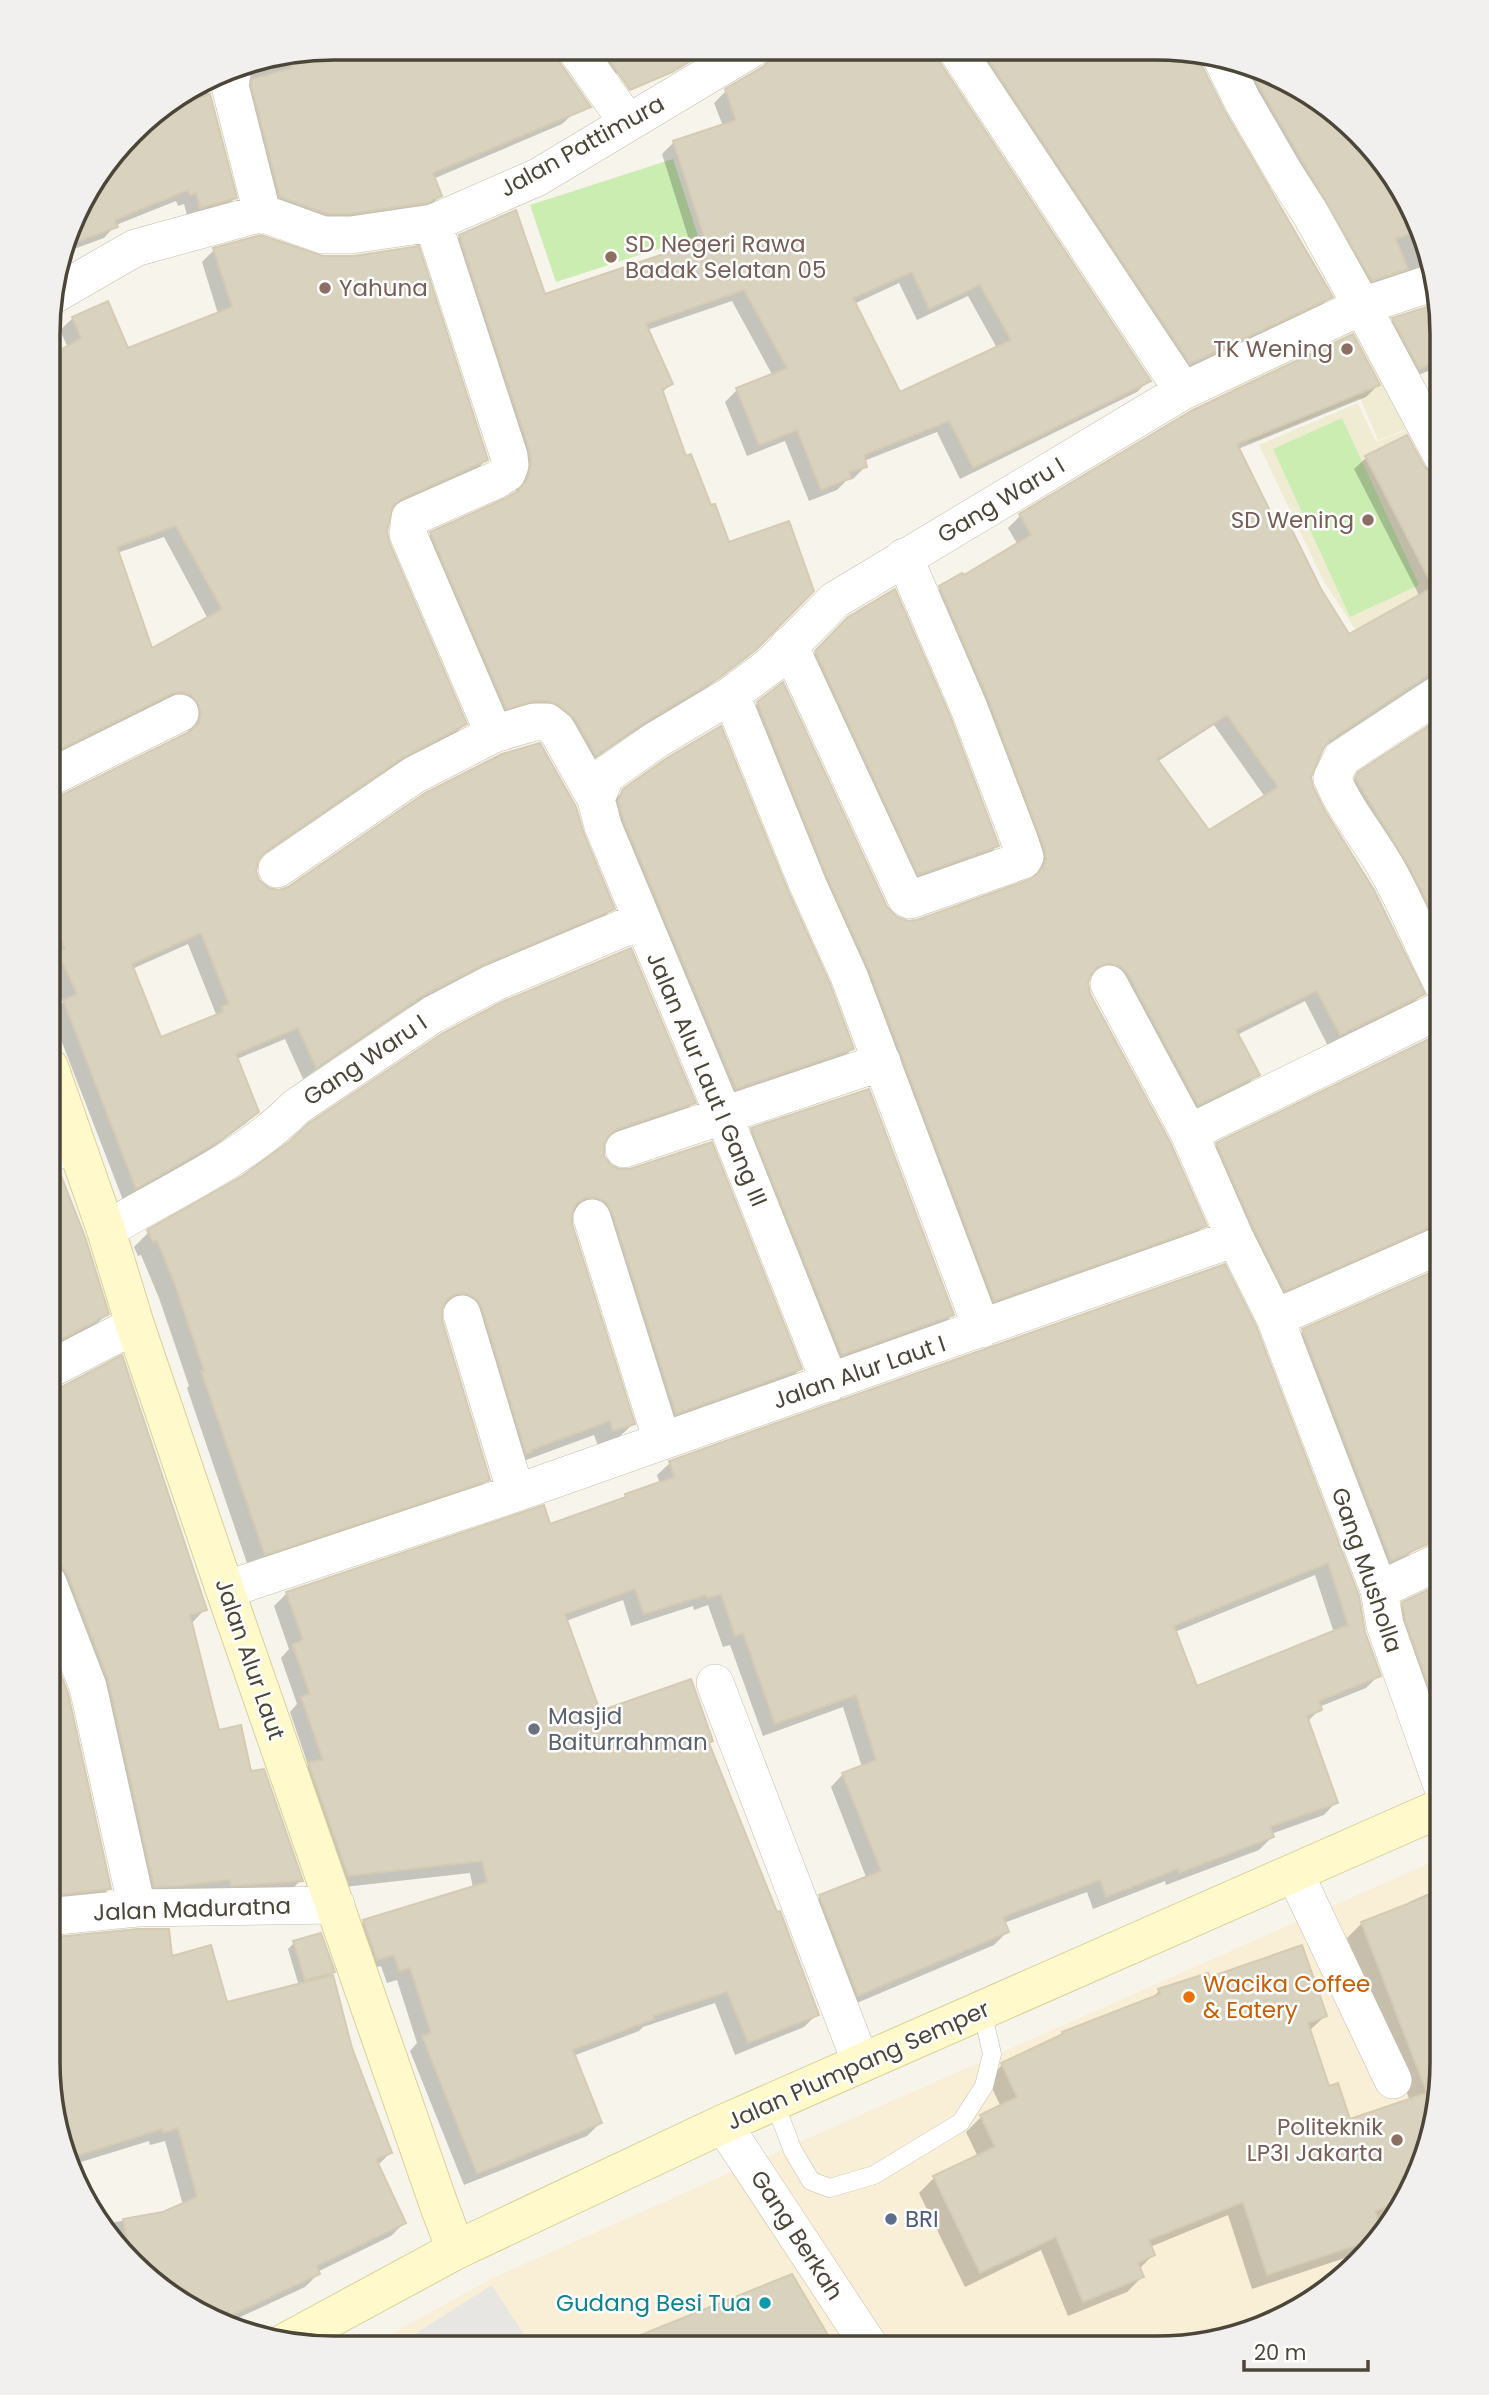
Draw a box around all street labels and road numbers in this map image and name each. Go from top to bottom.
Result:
street label: Jalan Pattimura [494,87,670,205]
street label: Gang Waru I [931,449,1071,551]
street label: Jalan Alur Laut I Gang III [639,947,775,1211]
street label: Gang Waru I [297,1007,433,1113]
street label: Jalan Alur Laut I [768,1327,950,1417]
street label: Gang Musholla [1324,1483,1410,1657]
street label: Jalan Alur Laut [207,1574,293,1744]
street label: Jalan Maduratna [92,1890,292,1928]
street label: Jalan Plumpang Semper [722,1993,994,2137]
street label: Gang Berkah [743,2164,851,2306]

